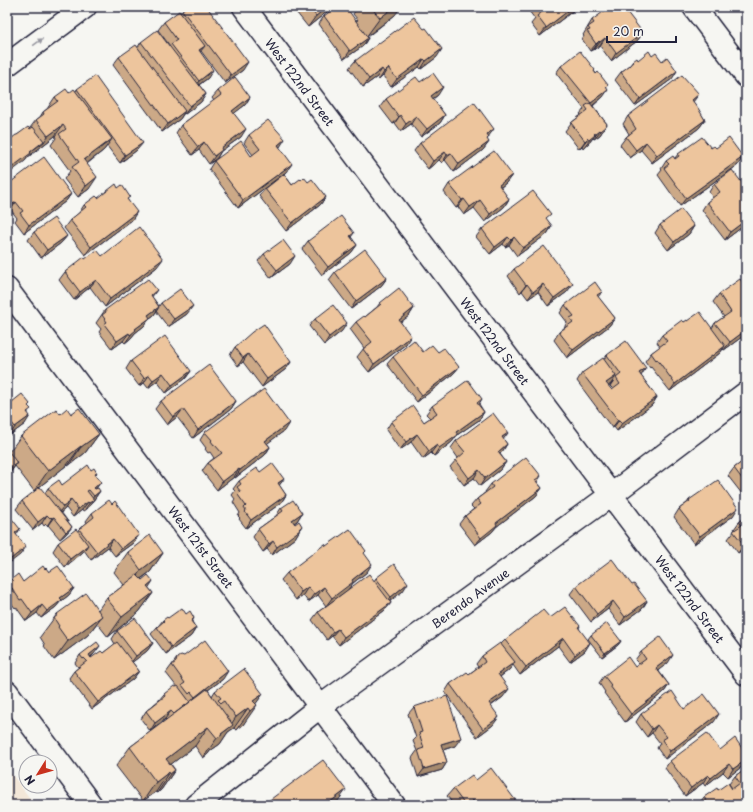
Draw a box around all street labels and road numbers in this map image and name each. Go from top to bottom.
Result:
street label: West 122nd Street [261,34,339,130]
street label: West 122nd Street [456,293,534,389]
street label: West 121st Street [164,502,238,592]
street label: West 122nd Street [651,551,729,647]
street label: Berendo Avenue [427,563,513,632]

